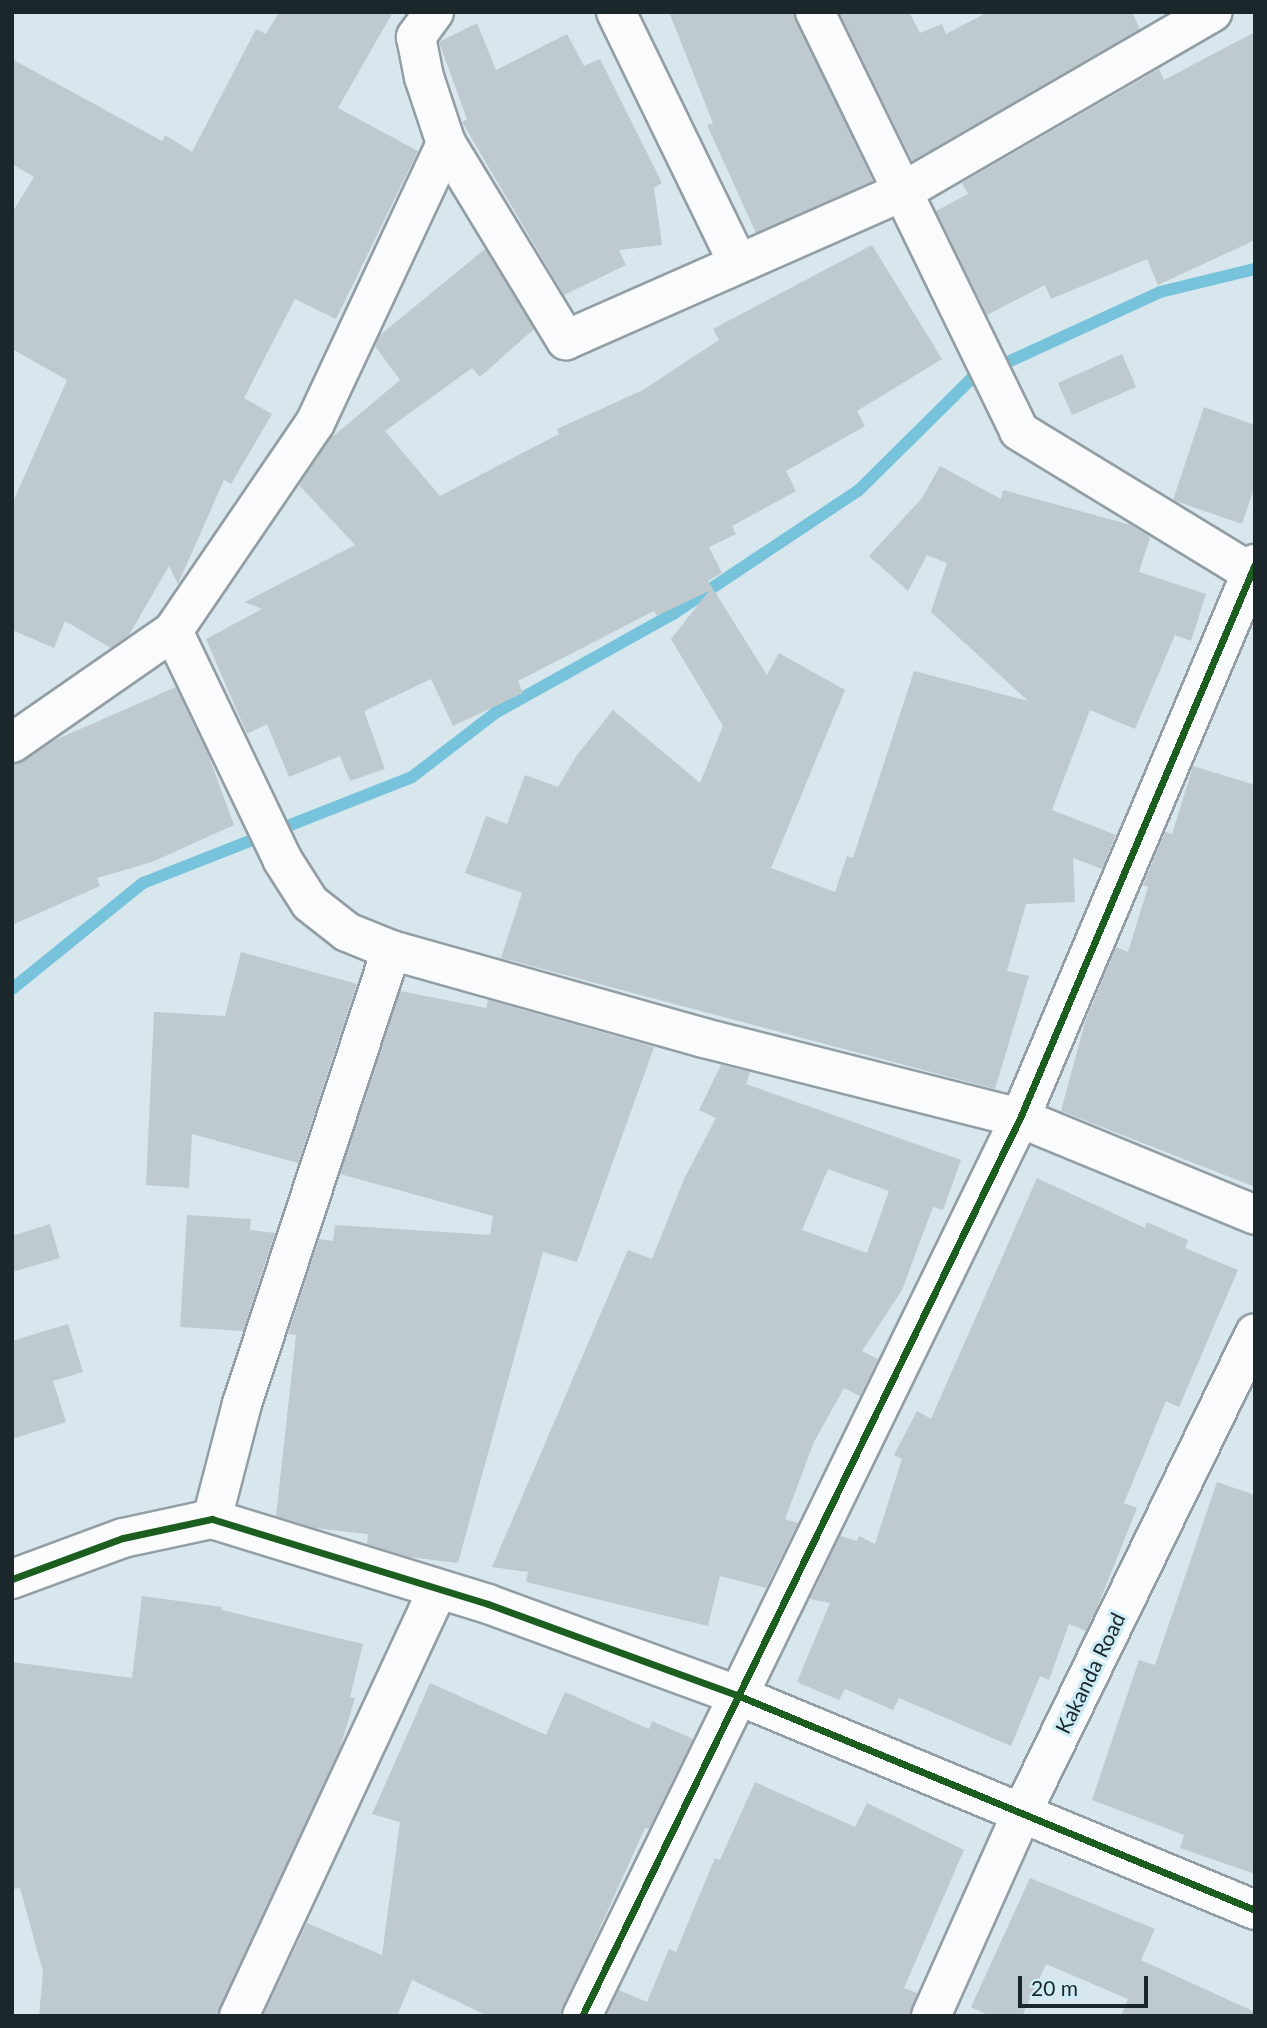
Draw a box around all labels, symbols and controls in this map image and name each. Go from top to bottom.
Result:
street label: Kakanda Road [1050,1608,1130,1738]
scale bar [1022,1962,1152,2006]
text: 20 m [1031,1975,1078,2000]

